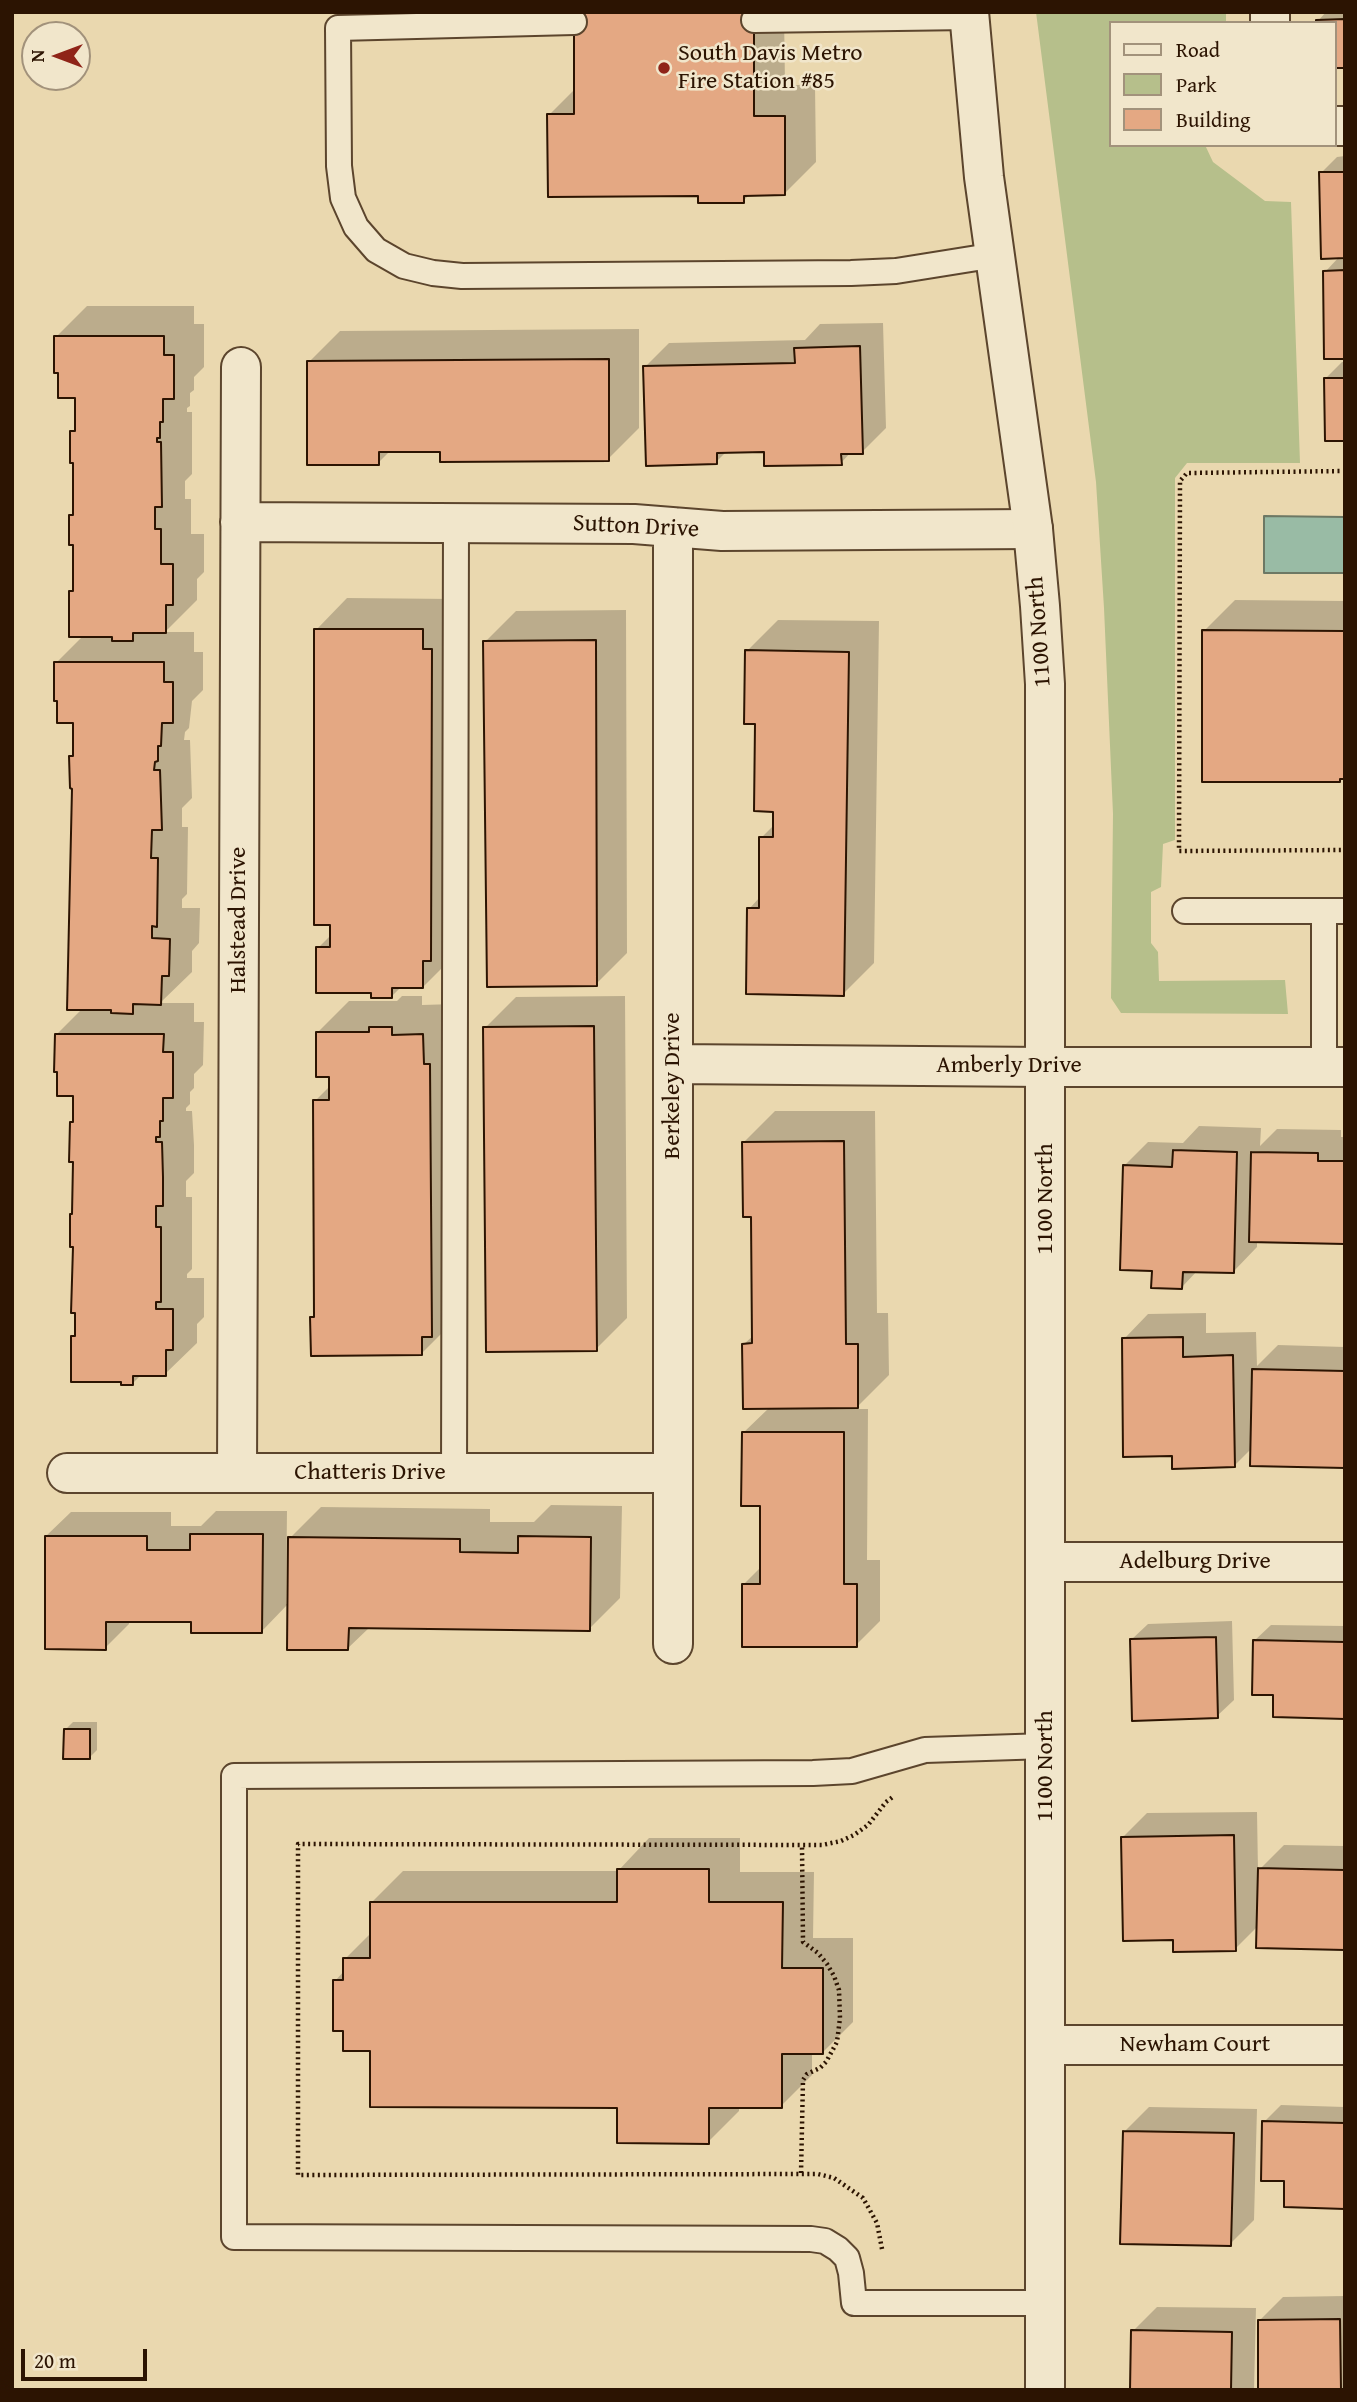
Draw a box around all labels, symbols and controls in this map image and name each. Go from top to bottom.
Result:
north arrow [21,21,91,91]
legend [1108,21,1336,147]
text: Road [1176,34,1220,65]
place label: South Davis Metro Fire Station #85 [678,40,862,96]
text: N [23,50,51,62]
marker: South Davis Metro Fire Station #85 [656,60,672,76]
text: Park [1176,69,1217,100]
text: Building [1176,104,1250,135]
street label: Sutton Drive [572,509,700,545]
street label: 1100 North [1022,575,1058,689]
street label: Halstead Drive [225,847,253,993]
street label: Berkeley Drive [659,1013,687,1159]
street label: Amberly Drive [936,1052,1082,1080]
street label: 1100 North [1032,1143,1060,1255]
street label: Chatteris Drive [294,1459,446,1487]
street label: Adelburg Drive [1119,1548,1271,1576]
street label: 1100 North [1032,1710,1060,1822]
street label: Newham Court [1120,2031,1270,2059]
scale bar [24,2336,150,2380]
text: 20 m [34,2345,76,2376]

